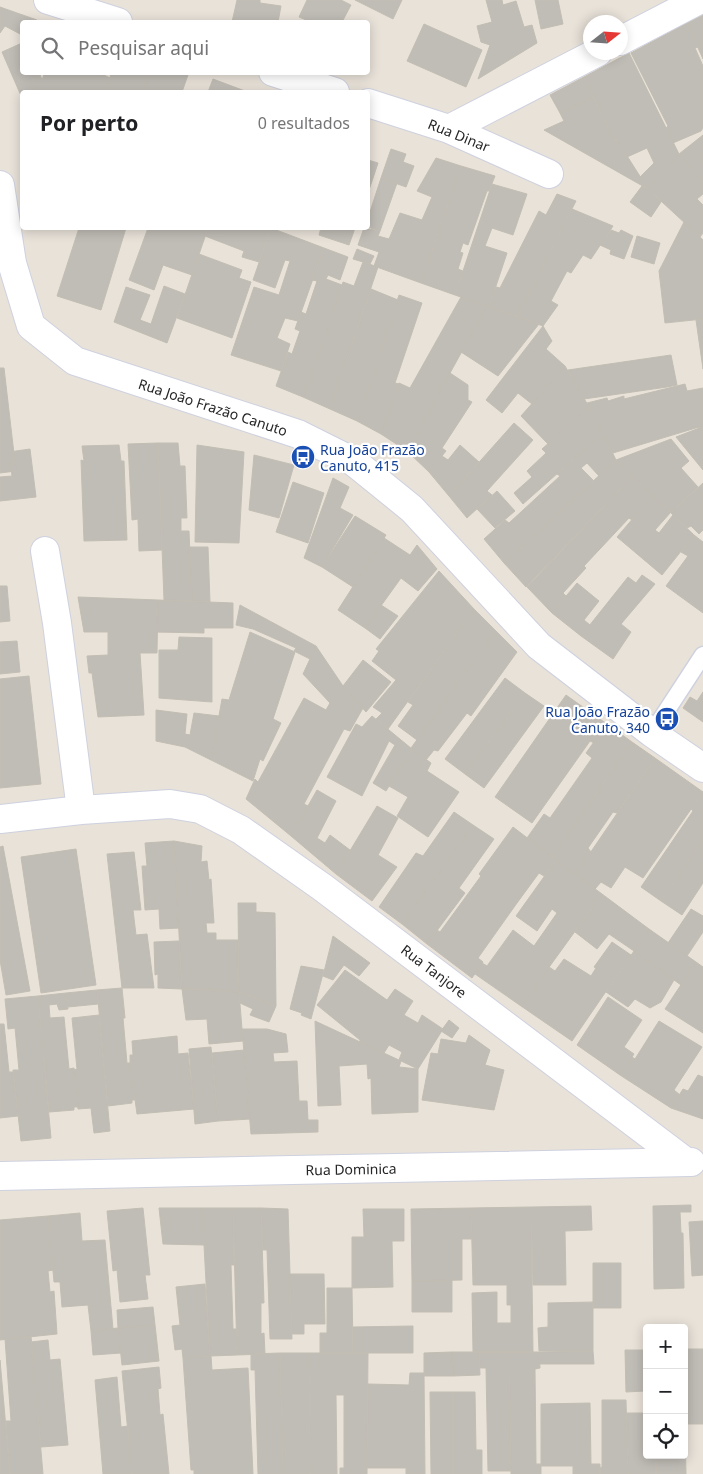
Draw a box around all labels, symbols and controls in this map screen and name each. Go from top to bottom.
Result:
north arrow [583,15,628,60]
search box [20,20,370,75]
icon: search [38,34,66,62]
text: Pesquisar aqui [78,35,209,61]
text: Por perto [40,109,138,137]
text: 0 resultados [258,112,350,134]
street label: Rua Dinar [425,114,493,156]
street label: Rua João Frazão Canuto [136,374,290,440]
place label: Rua João Frazão Canuto, 415 [320,440,425,475]
bus stop icon: Rua João Frazão Canuto, 415 [290,444,316,470]
place label: Rua João Frazão Canuto, 340 [545,702,650,737]
bus stop icon: Rua João Frazão Canuto, 340 [654,706,680,732]
street label: Rua Tanjore [397,940,471,1002]
street label: Rua Dominica [305,1159,397,1179]
map controls [643,1324,688,1459]
button: + [643,1324,688,1369]
button: − [643,1369,688,1414]
button: locate [643,1414,688,1459]

